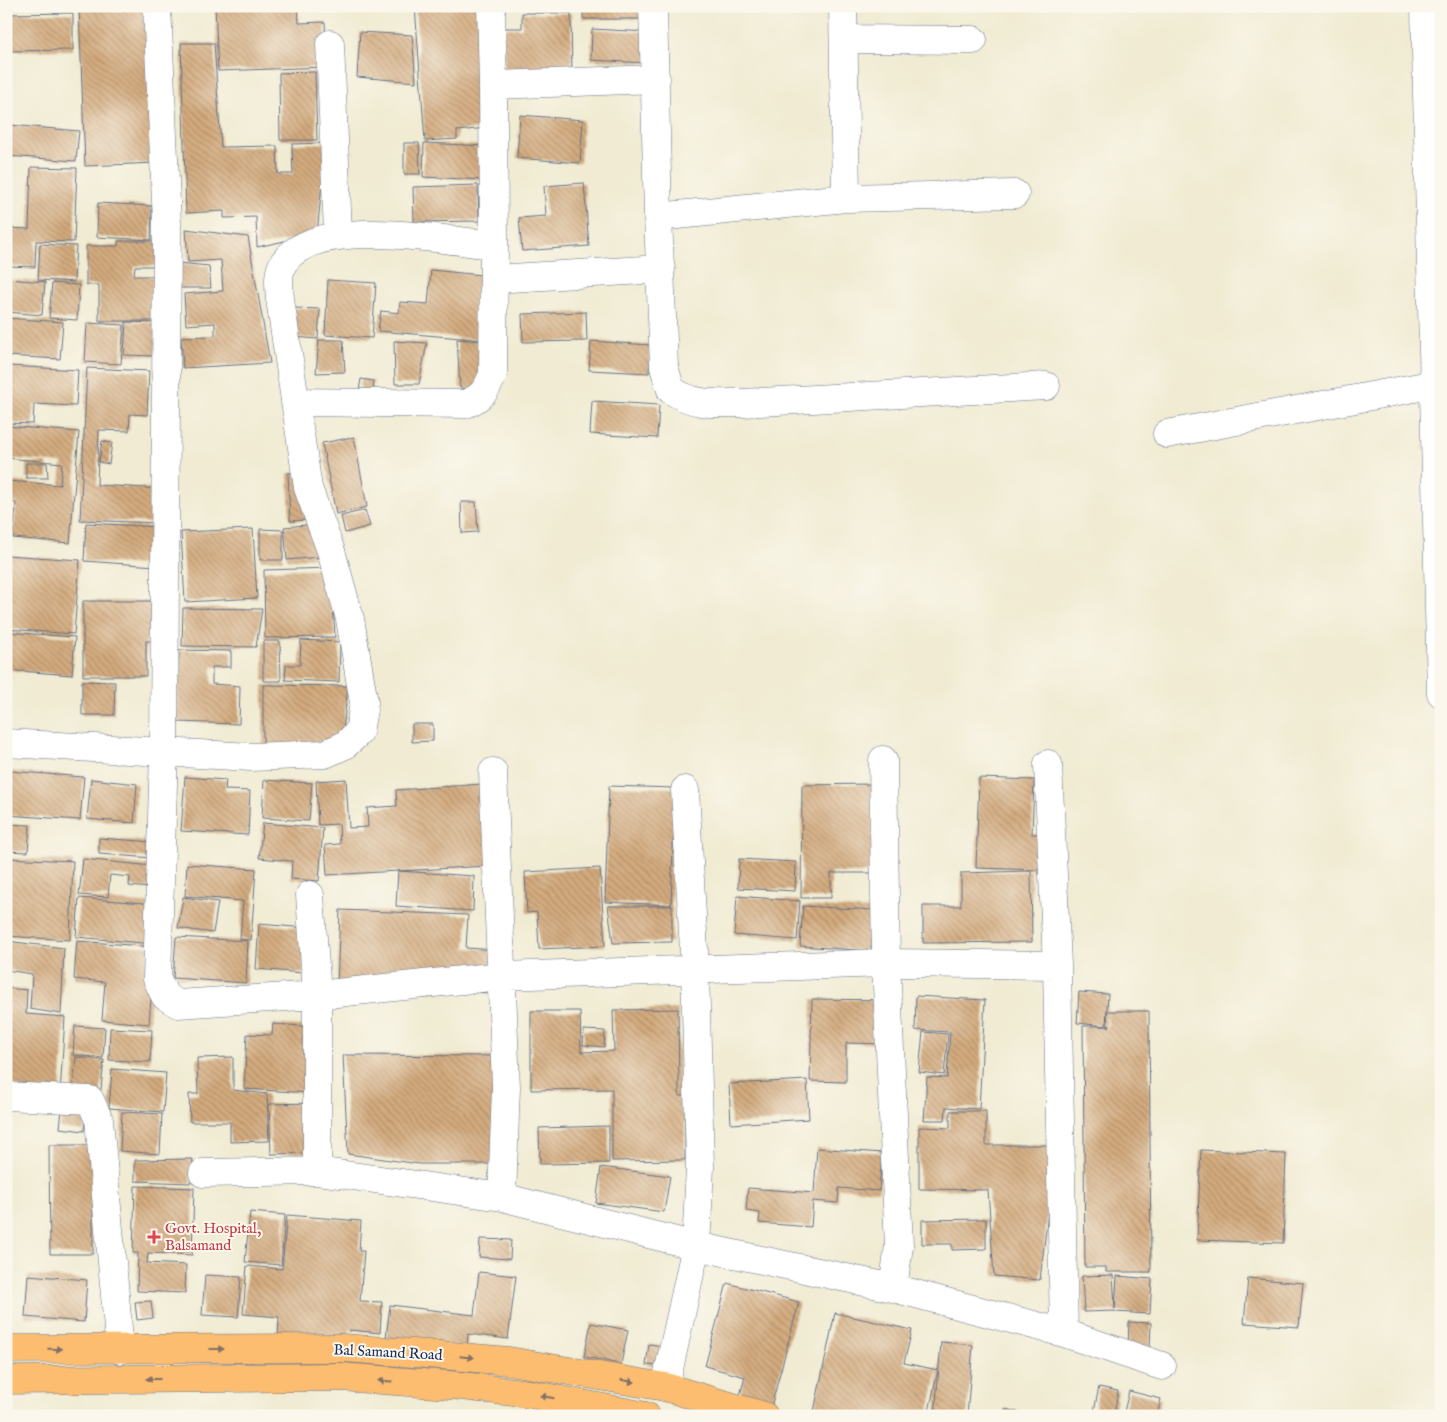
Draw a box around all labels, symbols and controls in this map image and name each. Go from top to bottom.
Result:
place label: Govt. Hospital, Balsamand [165,1219,261,1255]
marker: Govt. Hospital, Balsamand [147,1230,161,1244]
street label: Bal Samand Road [333,1340,444,1365]
one-way arrow [47,1345,63,1353]
one-way arrow [210,1345,226,1353]
one-way arrow [459,1353,475,1361]
one-way arrow [144,1375,160,1383]
one-way arrow [377,1376,393,1384]
one-way arrow [620,1378,636,1386]
one-way arrow [538,1393,554,1401]

